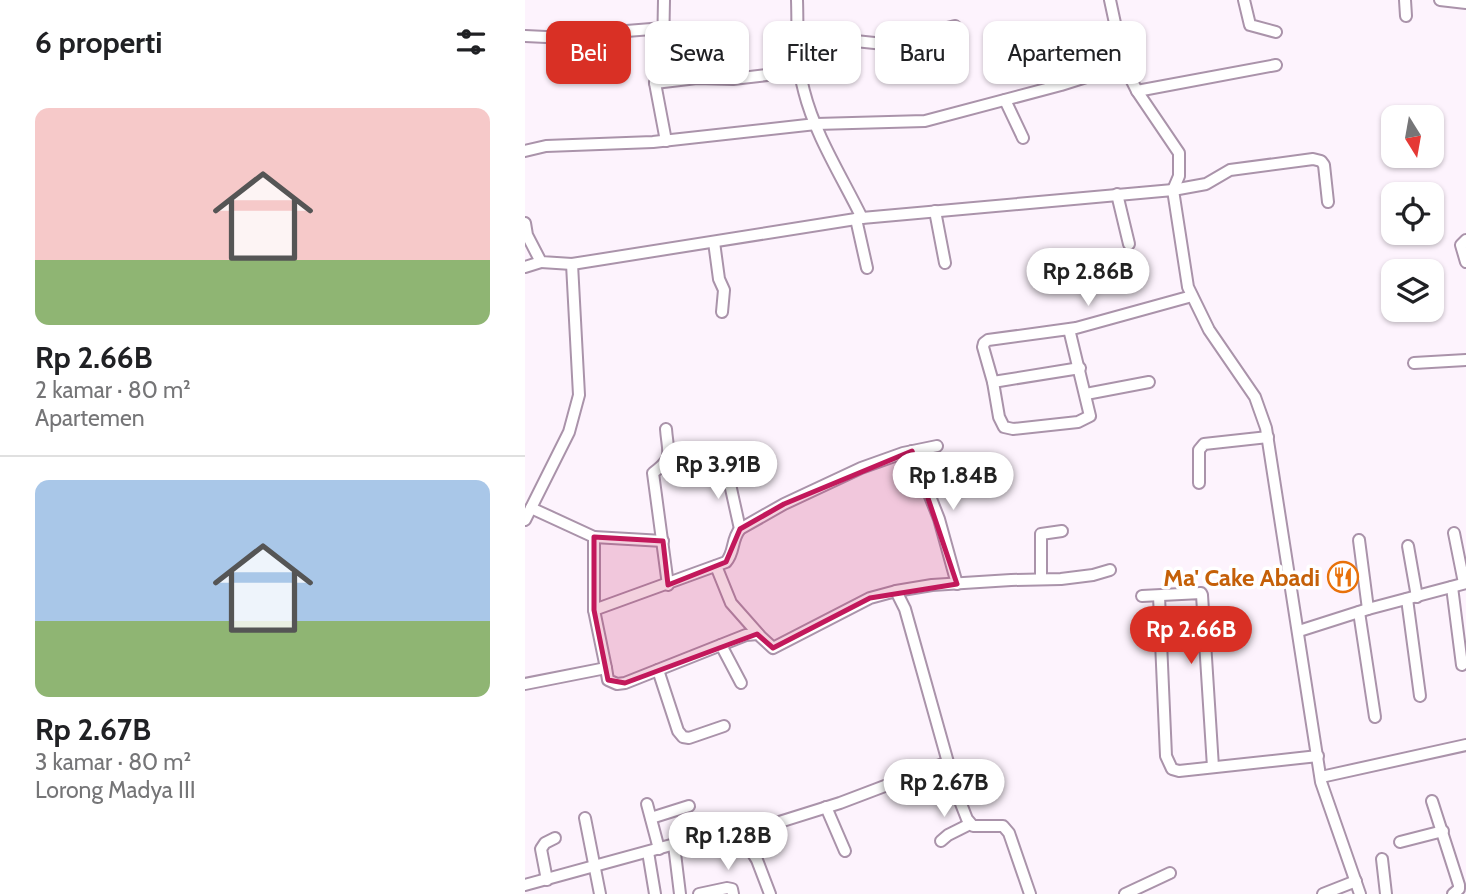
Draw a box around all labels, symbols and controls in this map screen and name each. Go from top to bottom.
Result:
chip: Beli [546,21,631,84]
chip: Sewa [645,21,749,84]
chip: Filter [763,21,861,84]
chip: Baru [875,21,969,84]
chip: Apartemen [983,21,1146,84]
icon: filters [452,23,490,61]
text: 6 properti [35,24,163,61]
north arrow [1381,105,1444,168]
map controls [1381,105,1444,322]
icon: home [200,153,326,279]
button: locate [1381,182,1444,245]
pin: Rp 2.86B [1016,248,1160,308]
text: Rp 2.86B [1042,257,1134,285]
button: layers [1381,259,1444,322]
text: Rp 2.66B [35,339,152,376]
text: 2 kamar · 80 m² [35,376,191,404]
text: Apartemen [35,404,145,432]
pin: Rp 3.91B [646,442,790,501]
text: Rp 3.91B [675,450,761,478]
pin: Rp 1.84B [881,452,1025,512]
text: Rp 1.84B [909,461,997,489]
icon: home [200,525,326,651]
restaurant icon: Ma' Cake Abadi [1326,560,1360,594]
place label: Ma' Cake Abadi [1163,563,1320,592]
pin: Rp 2.66B [1119,606,1263,666]
text: Rp 2.66B [1146,615,1236,643]
text: Rp 2.67B [35,711,151,748]
text: 3 kamar · 80 m² [35,748,191,776]
pin: Rp 2.67B [872,760,1016,819]
text: Rp 2.67B [900,768,988,796]
text: Lorong Madya III [35,776,196,804]
pin: Rp 1.28B [656,812,800,872]
text: Rp 1.28B [685,821,771,849]

